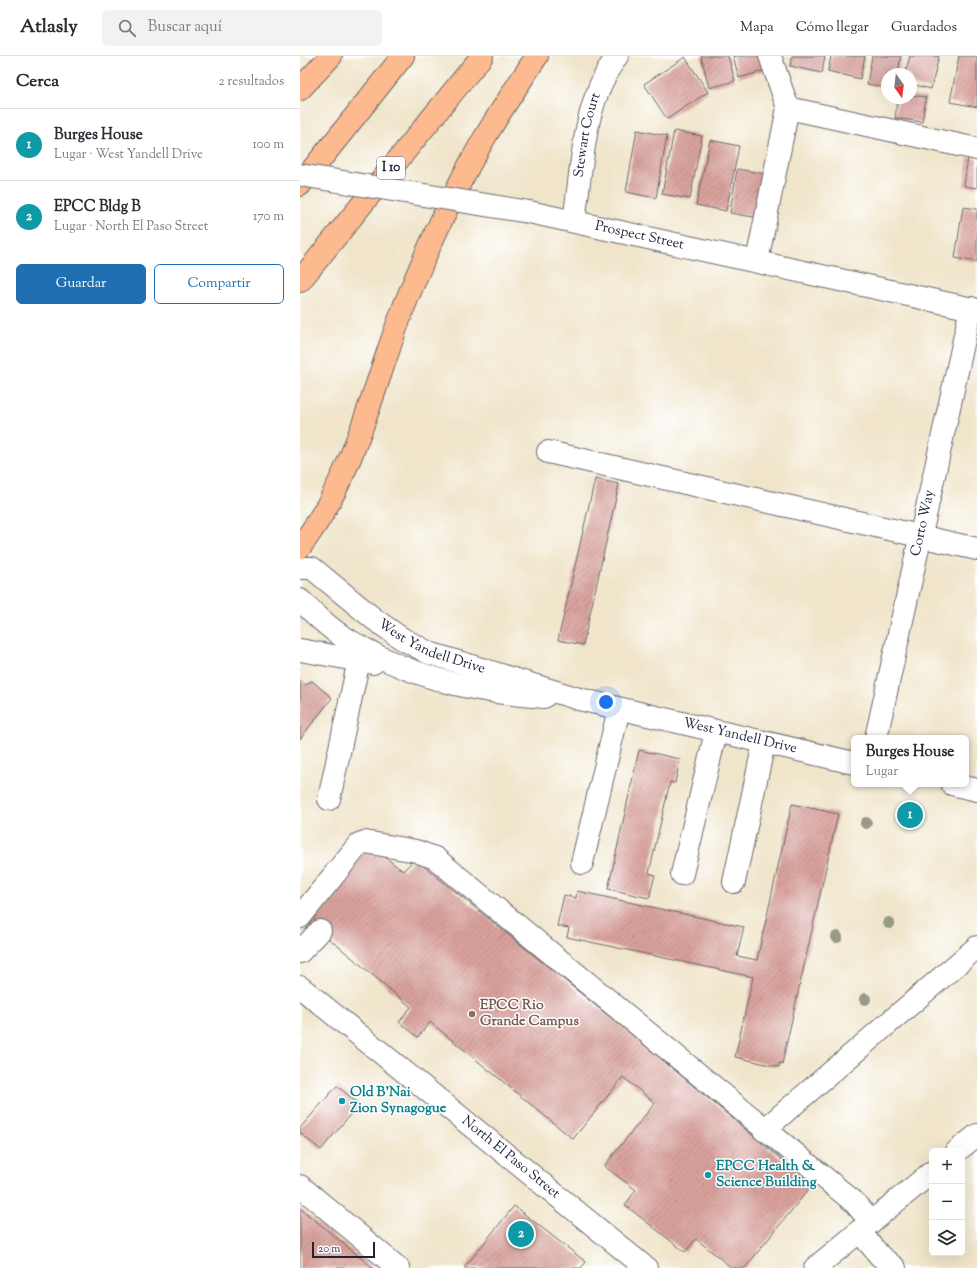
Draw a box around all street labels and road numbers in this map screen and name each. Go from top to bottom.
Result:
street label: Stewart Court [570,90,606,179]
road number: I 10 [377,157,405,179]
street label: Prospect Street [593,217,686,256]
street label: Corto Way [906,488,940,558]
street label: West Yandell Drive [374,615,488,680]
street label: West Yandell Drive [681,713,799,759]
street label: North El Paso Street [457,1112,564,1204]

